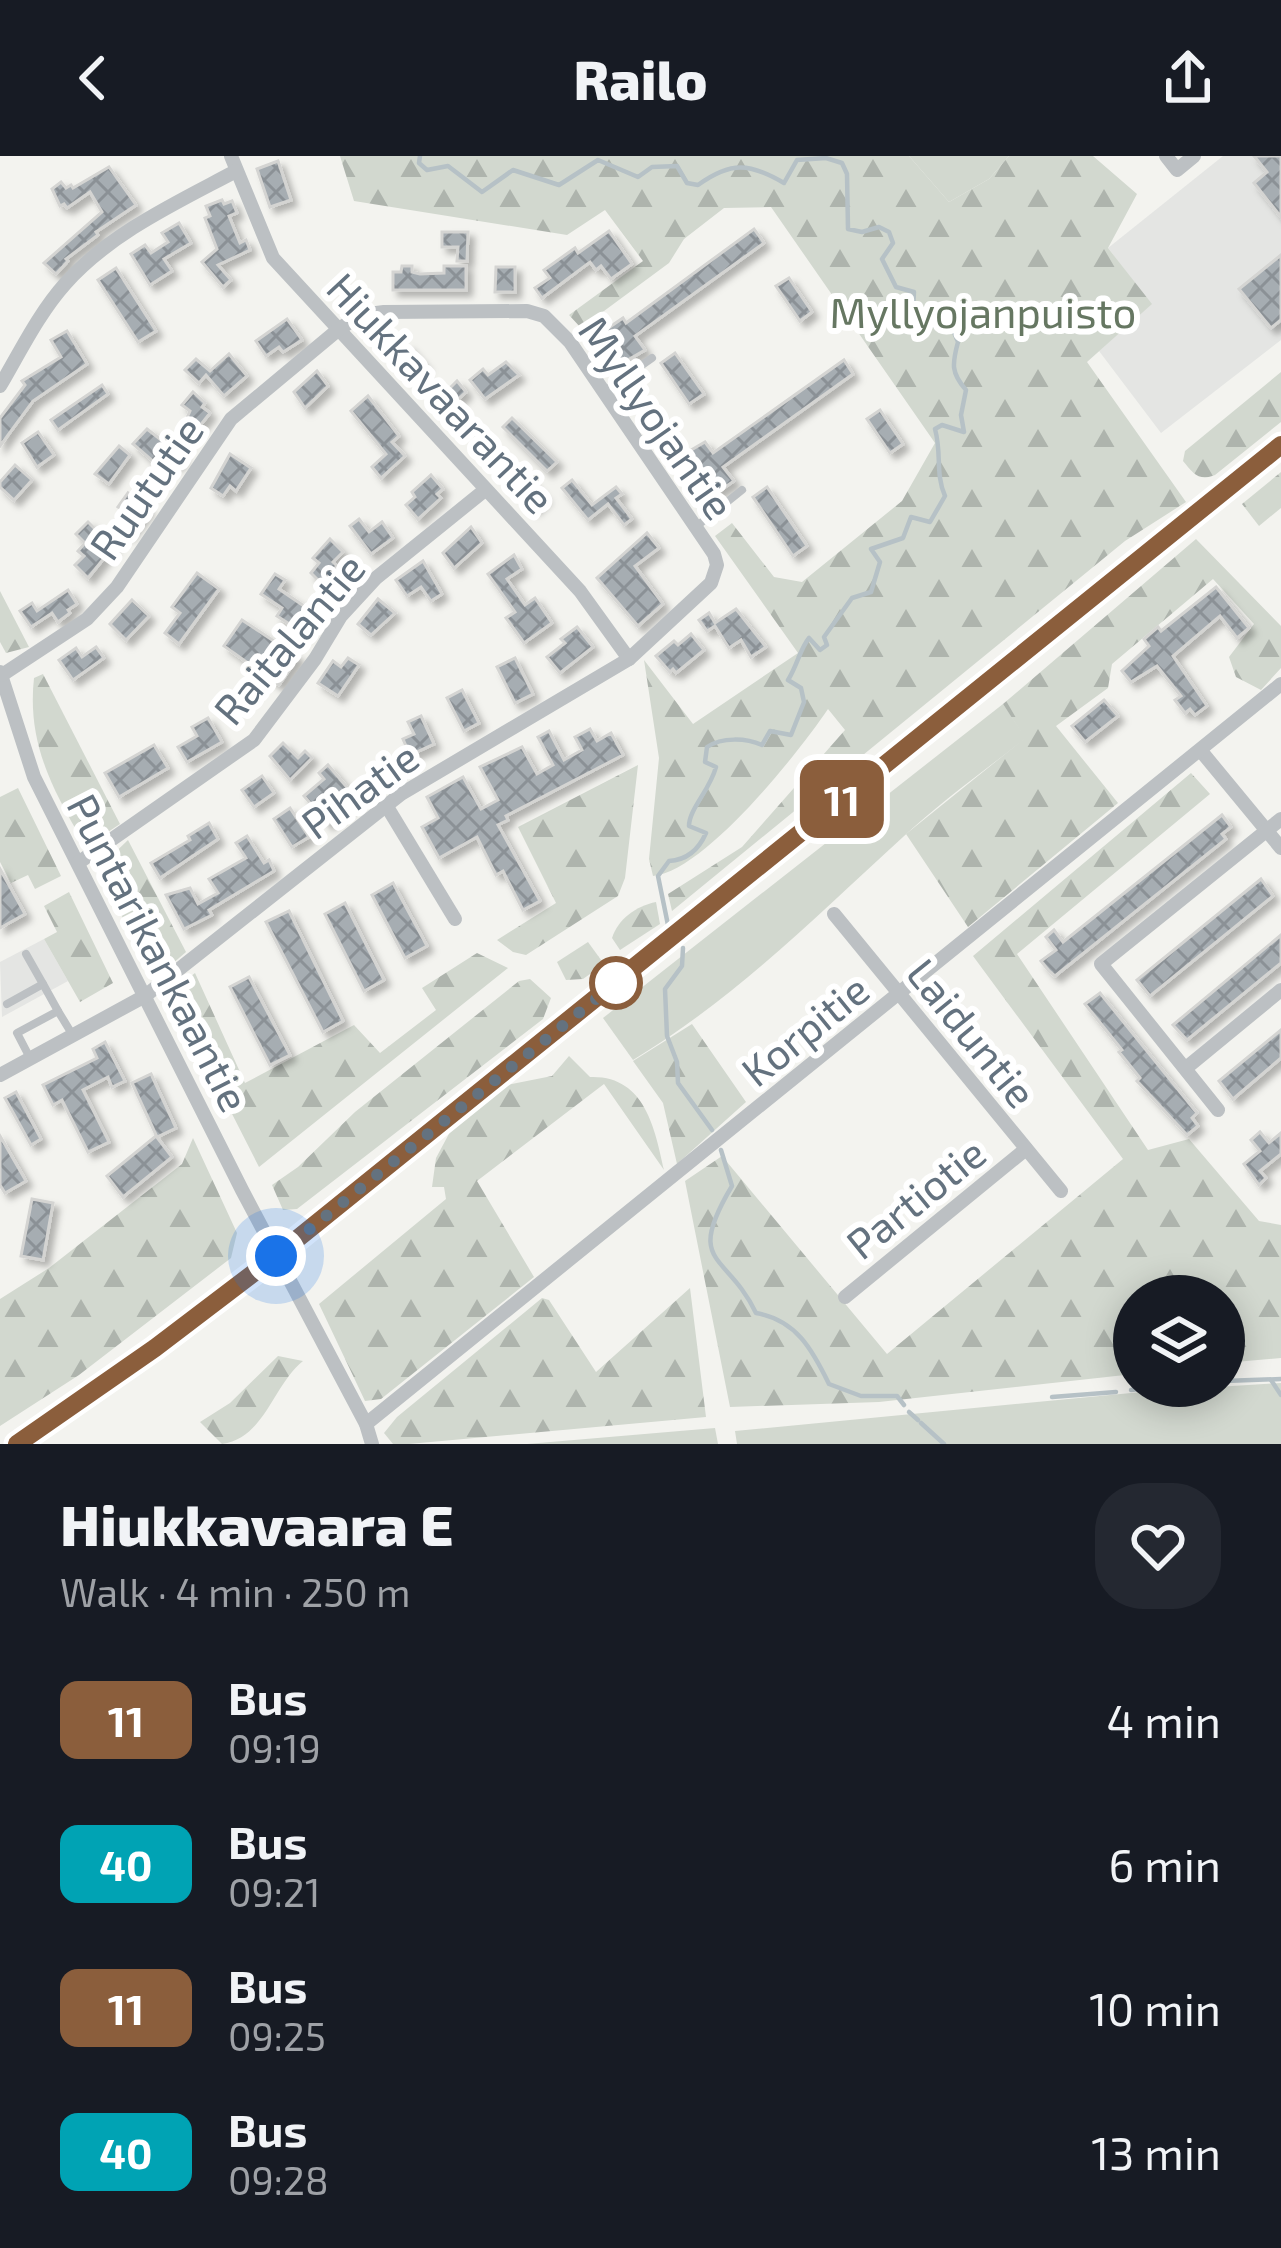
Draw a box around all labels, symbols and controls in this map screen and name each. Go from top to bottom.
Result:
icon: back [60,45,126,111]
icon: share [1155,45,1221,111]
text: Railo [574,46,707,111]
street label: Hiukkavaarantie [318,262,566,522]
park label: Myllyojanpuisto [830,286,1136,337]
street label: Myllyojantie [569,306,746,529]
street label: Ruututie [78,406,212,568]
street label: Raitalantie [202,542,374,734]
street label: Pihatie [291,730,427,848]
line badge: 11 [788,760,896,838]
text: 11 [824,774,860,824]
street label: Puntarikankaantie [58,785,262,1119]
street label: Laiduntie [898,948,1048,1116]
unlabelled marker [591,958,641,1008]
street label: Korpitie [730,963,878,1095]
street label: Partiotie [836,1126,994,1268]
your location [246,1226,306,1286]
map controls [1113,1275,1245,1407]
button: layers [1113,1275,1245,1407]
button: heart [1095,1483,1221,1609]
text: Hiukkavaara E [60,1489,453,1557]
text: Walk · 4 min · 250 m [60,1568,411,1615]
text: Bus [228,1670,307,1724]
text: 4 min [1107,1693,1221,1747]
text: 11 [108,1695,144,1745]
text: 09:19 [228,1724,321,1771]
text: Bus [228,1814,307,1868]
text: 6 min [1108,1837,1221,1891]
text: 40 [99,1839,153,1889]
text: 09:21 [228,1868,320,1915]
text: Bus [228,1958,307,2012]
text: 10 min [1089,1981,1221,2035]
text: 11 [108,1983,144,2033]
text: 09:25 [228,2012,326,2059]
text: Bus [228,2102,307,2156]
text: 13 min [1091,2125,1221,2179]
text: 40 [99,2127,153,2177]
text: 09:28 [228,2156,329,2203]

